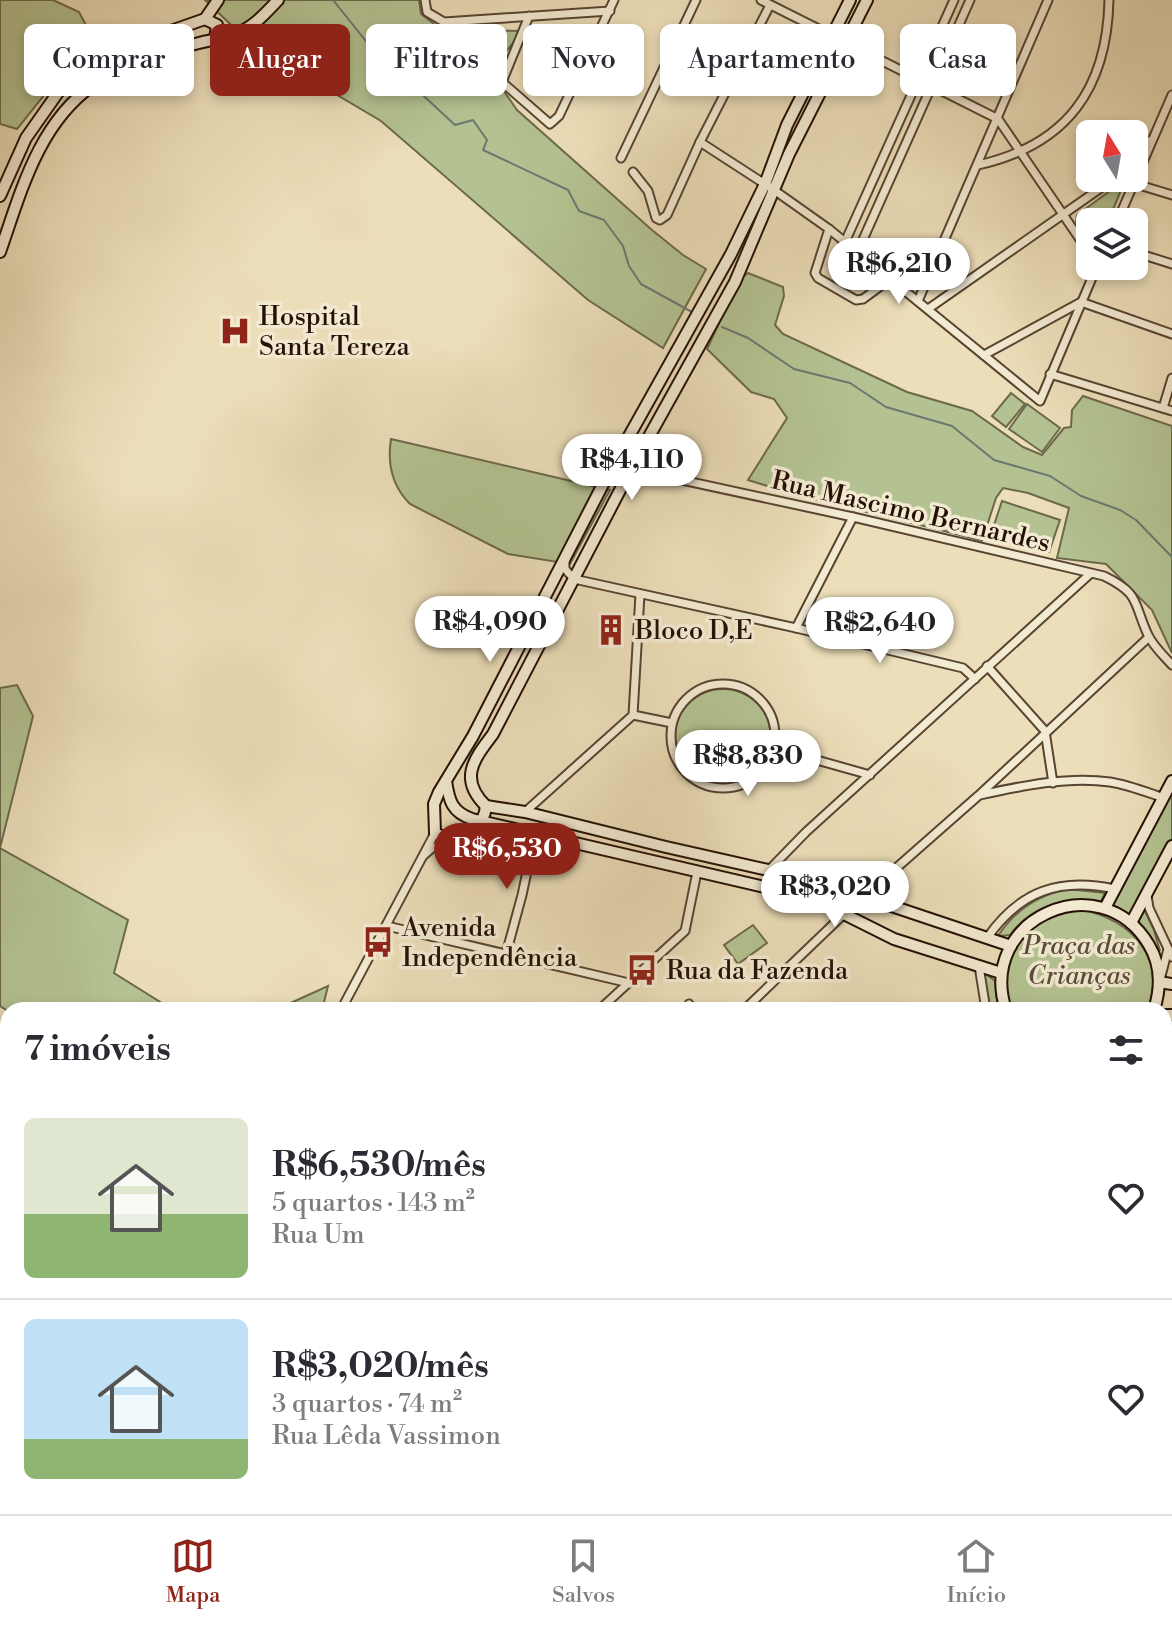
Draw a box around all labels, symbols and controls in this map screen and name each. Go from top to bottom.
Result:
chip: Comprar [24,24,194,96]
chip: Alugar [210,24,350,96]
chip: Filtros [366,24,507,96]
chip: Novo [523,24,644,96]
chip: Apartamento [660,24,884,96]
chip: Casa [900,24,1016,96]
north arrow [1076,120,1148,192]
map controls [1076,120,1148,280]
button: layers [1076,208,1148,280]
pin: R$6,210 [825,238,973,306]
text: R$6,210 [846,248,952,280]
place label: Hospital Santa Tereza [259,301,410,363]
hospital icon: Hospital Santa Tereza [218,314,252,348]
pin: R$4,110 [558,434,706,502]
text: R$4,110 [580,444,684,476]
street label: Rua Mascimo Bernardes [768,464,1053,560]
pin: R$4,090 [416,596,564,664]
pin: R$2,640 [806,597,954,665]
text: R$4,090 [433,606,547,638]
text: R$2,640 [824,607,936,639]
building icon: Bloco D,E [594,613,628,647]
place label: Bloco D,E [634,615,753,647]
pin: R$8,830 [674,730,822,798]
text: R$8,830 [693,740,803,772]
pin: R$6,530 [433,823,581,891]
text: R$6,530 [452,833,562,865]
pin: R$3,020 [761,861,909,929]
text: R$3,020 [779,871,891,903]
place label: Avenida Independência [401,912,578,974]
bus stop icon: Avenida Independência [361,925,395,959]
park label: Praça das Crianças [1022,930,1135,992]
bus stop icon: Rua da Fazenda [625,953,659,987]
place label: Rua da Fazenda [666,955,849,987]
icon: filters [1104,1028,1148,1072]
text: 7 imóveis [24,1029,171,1071]
text: R$6,530/mês [272,1145,486,1187]
icon: home [88,1150,184,1246]
icon: heart [1104,1176,1148,1220]
text: 5 quartos · 143 m² [272,1187,475,1219]
text: Rua Um [272,1219,365,1251]
text: R$3,020/mês [272,1346,489,1388]
icon: home [88,1351,184,1447]
icon: heart [1104,1377,1148,1421]
text: 3 quartos · 74 m² [272,1388,462,1420]
text: Rua Lêda Vassimon [272,1420,501,1452]
tab: Mapa [166,1534,220,1609]
tab: Salvos [552,1534,615,1609]
tab: Início [947,1534,1006,1609]

